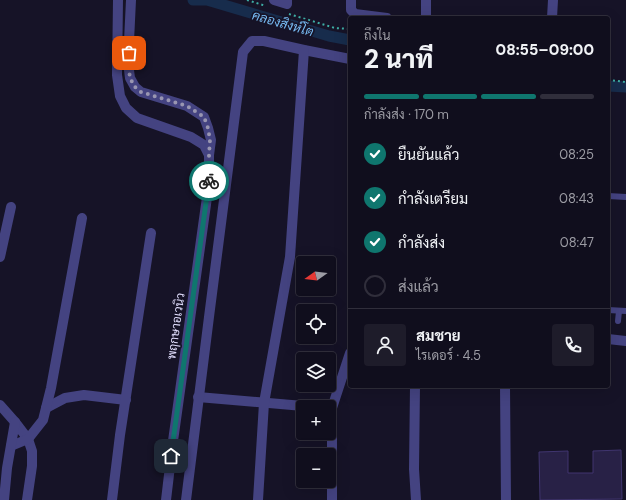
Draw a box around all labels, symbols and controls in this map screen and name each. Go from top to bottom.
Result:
water label: คลองสิงห์โต [250,6,316,40]
text: ถึงใน [364,27,391,44]
pin [112,36,146,70]
text: 08:55–09:00 [496,40,594,60]
icon: bag [118,42,140,64]
text: 2 นาที [364,42,433,76]
text: กำลังส่ง · 170 m [364,106,449,123]
icon: check [364,143,386,165]
text: ยืนยันแล้ว [398,145,459,165]
text: 08:25 [559,146,594,163]
courier [189,161,229,201]
icon: bike [198,170,220,192]
icon: check [364,187,386,209]
text: กำลังเตรียม [398,189,468,209]
text: 08:43 [559,190,594,207]
icon: check [364,231,386,253]
text: กำลังส่ง [398,233,445,253]
text: 08:47 [560,234,594,251]
north arrow [296,256,336,296]
map controls [296,256,336,488]
text: ส่งแล้ว [398,277,439,297]
street label: พฤกษาอเวนิว [163,292,189,360]
button: locate [296,304,336,344]
button: person [364,324,406,366]
button: phone [552,324,594,366]
text: สมชาย [416,326,461,346]
text: ไรเดอร์ · 4.5 [416,347,481,364]
button: layers [296,352,336,392]
button: + [296,400,336,440]
pin [154,439,188,473]
icon: home [160,445,182,467]
button: − [296,448,336,488]

